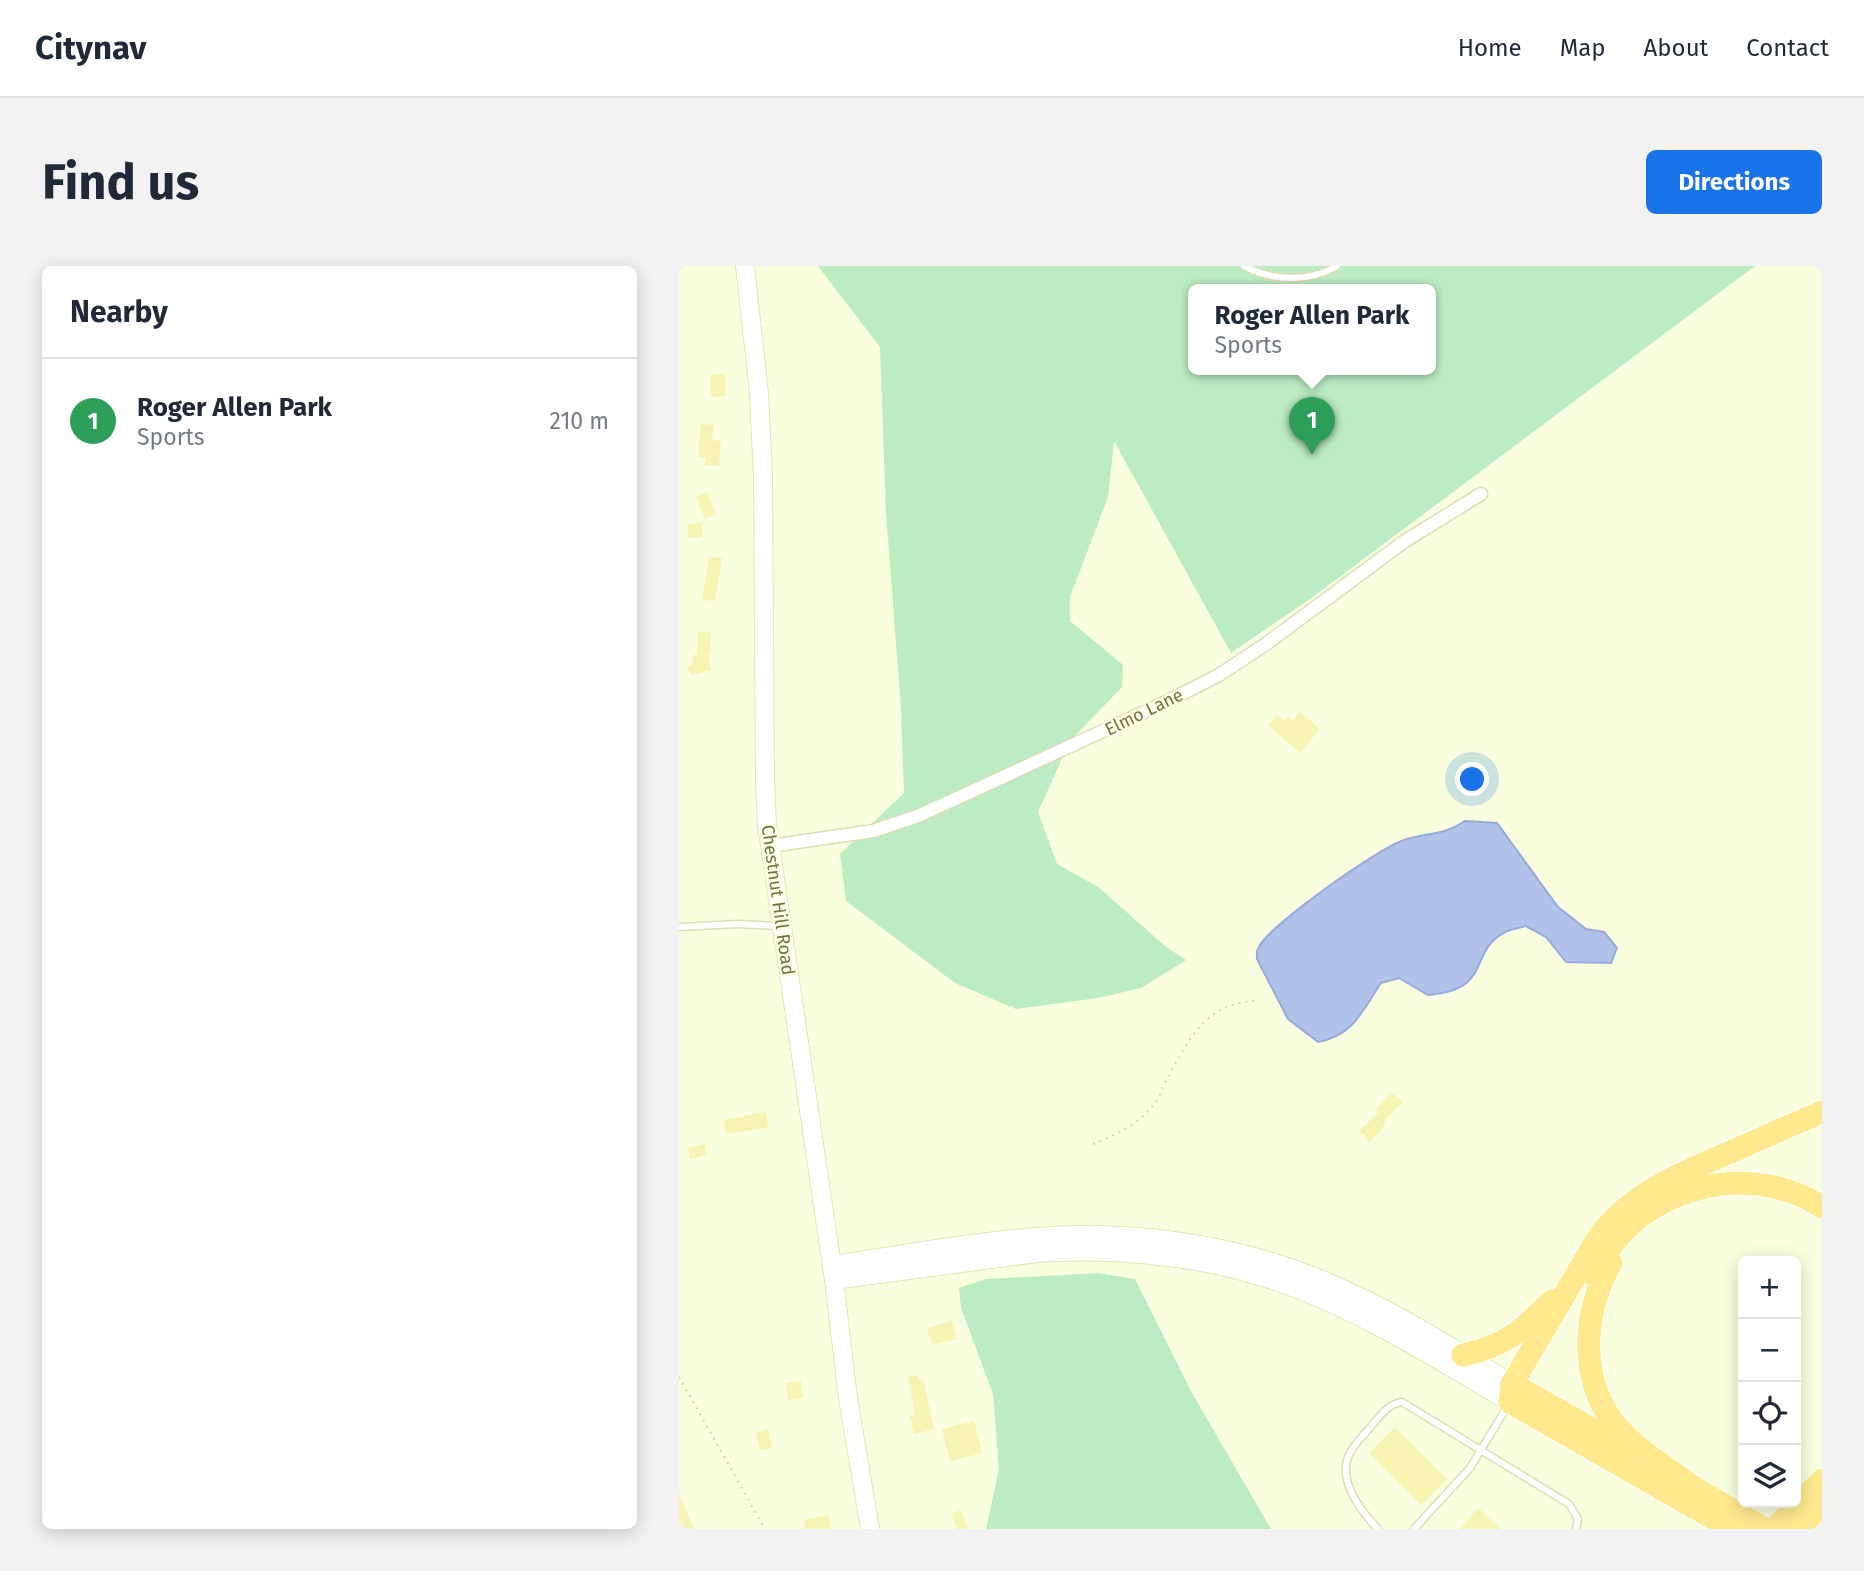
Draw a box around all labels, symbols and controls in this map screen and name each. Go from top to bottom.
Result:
text: Citynav [35,28,147,68]
text: Home [1458,34,1522,62]
text: Map [1560,34,1606,62]
text: About [1644,34,1708,62]
text: Contact [1746,34,1829,62]
button: Directions [1646,150,1822,214]
text: Find us [42,153,199,212]
popup [1188,284,1436,375]
text: Nearby [70,294,168,330]
text: Roger Allen Park [1215,300,1409,331]
text: Sports [1215,331,1282,359]
text: Roger Allen Park [137,392,332,423]
pin: 1 [1289,397,1335,455]
text: 1 [88,407,98,435]
text: 210 m [550,407,609,435]
text: Sports [137,423,205,451]
street label: Elmo Lane [1101,684,1187,740]
your location [1455,762,1489,796]
street label: Chestnut Hill Road [757,823,799,977]
map controls [1738,1256,1801,1508]
button: + [1738,1256,1801,1319]
button: − [1738,1319,1801,1382]
button: locate [1738,1382,1801,1445]
button: layers [1738,1445,1801,1508]

